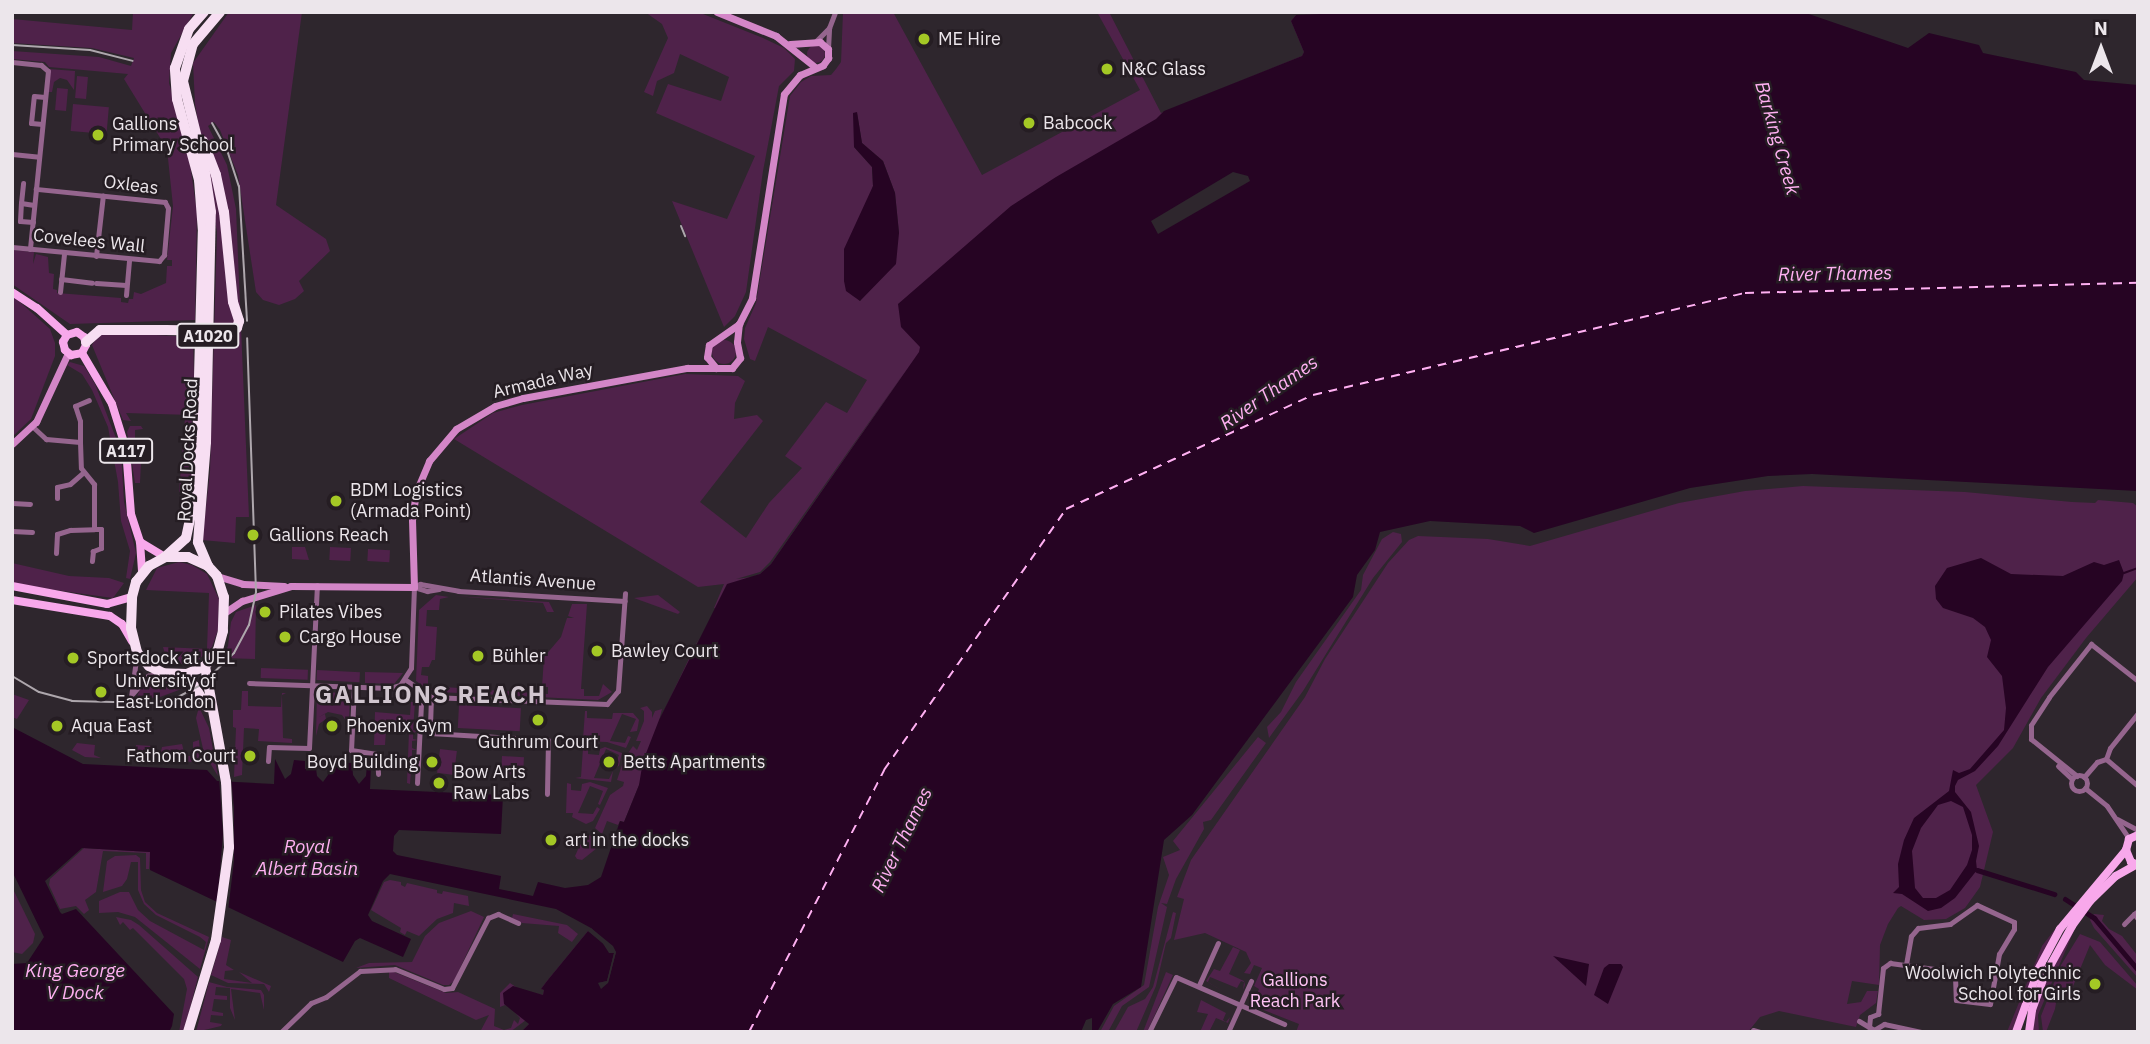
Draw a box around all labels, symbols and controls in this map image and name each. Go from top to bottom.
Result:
north arrow [2066,14,2136,84]
text: N [2094,16,2108,40]
place label: ME Hire [938,28,1001,50]
marker: ME Hire [916,31,932,47]
place label: N&C Glass [1121,58,1206,80]
marker: N&C Glass [1099,61,1115,77]
water label: Barking Creek [1750,79,1804,197]
place label: Babcock [1043,112,1112,134]
place label: Gallions Primary School [112,114,234,156]
marker: Babcock [1021,115,1037,131]
marker: Gallions Primary School [90,127,106,143]
street label: Oxleas [102,171,160,199]
street label: Covelees Wall [32,224,146,258]
water label: River Thames [1778,262,1892,286]
road number: A1020 [175,324,241,348]
water label: River Thames [1216,351,1322,435]
street label: Armada Way [491,359,595,403]
street label: Royal Docks Road [173,378,203,522]
road number: A117 [98,438,154,464]
place label: BDM Logistics (Armada Point) [350,480,471,522]
marker: BDM Logistics (Armada Point) [328,493,344,509]
place label: Gallions Reach [269,524,389,546]
marker: Gallions Reach [243,525,263,545]
street label: Atlantis Avenue [469,565,597,595]
place label: Pilates Vibes [279,601,383,623]
marker: Pilates Vibes [257,604,273,620]
place label: Cargo House [299,626,401,648]
marker: Cargo House [277,629,293,645]
place label: Bawley Court [611,640,719,662]
marker: Bawley Court [589,643,605,659]
place label: Bühler [492,645,546,667]
place label: Sportsdock at UEL [87,647,235,669]
marker: Bühler [470,648,486,664]
marker: Sportsdock at UEL [65,650,81,666]
place label: University of East London [115,671,216,714]
district label: GALLIONS REACH [317,681,545,709]
marker: University of East London [93,684,109,700]
marker: Guthrum Court [530,712,546,728]
place label: Aqua East [71,715,152,737]
place label: Phoenix Gym [346,715,452,737]
marker: Aqua East [49,718,65,734]
marker: Phoenix Gym [324,718,340,734]
place label: Guthrum Court [478,731,598,753]
place label: Fathom Court [126,745,236,767]
marker: Fathom Court [242,748,258,764]
place label: Boyd Building [307,751,418,773]
place label: Betts Apartments [623,751,766,773]
marker: Boyd Building [424,754,440,770]
marker: Betts Apartments [601,754,617,770]
place label: Bow Arts Raw Labs [453,762,530,804]
marker: Bow Arts Raw Labs [431,775,447,791]
water label: River Thames [867,784,937,896]
place label: art in the docks [565,829,689,851]
marker: art in the docks [543,832,559,848]
water label: Royal Albert Basin [256,836,358,880]
water label: King George V Dock [25,960,125,1004]
place label: Woolwich Polytechnic School for Girls [1905,963,2081,1006]
park label: Gallions Reach Park [1250,970,1340,1012]
marker: Woolwich Polytechnic School for Girls [2087,976,2103,992]

